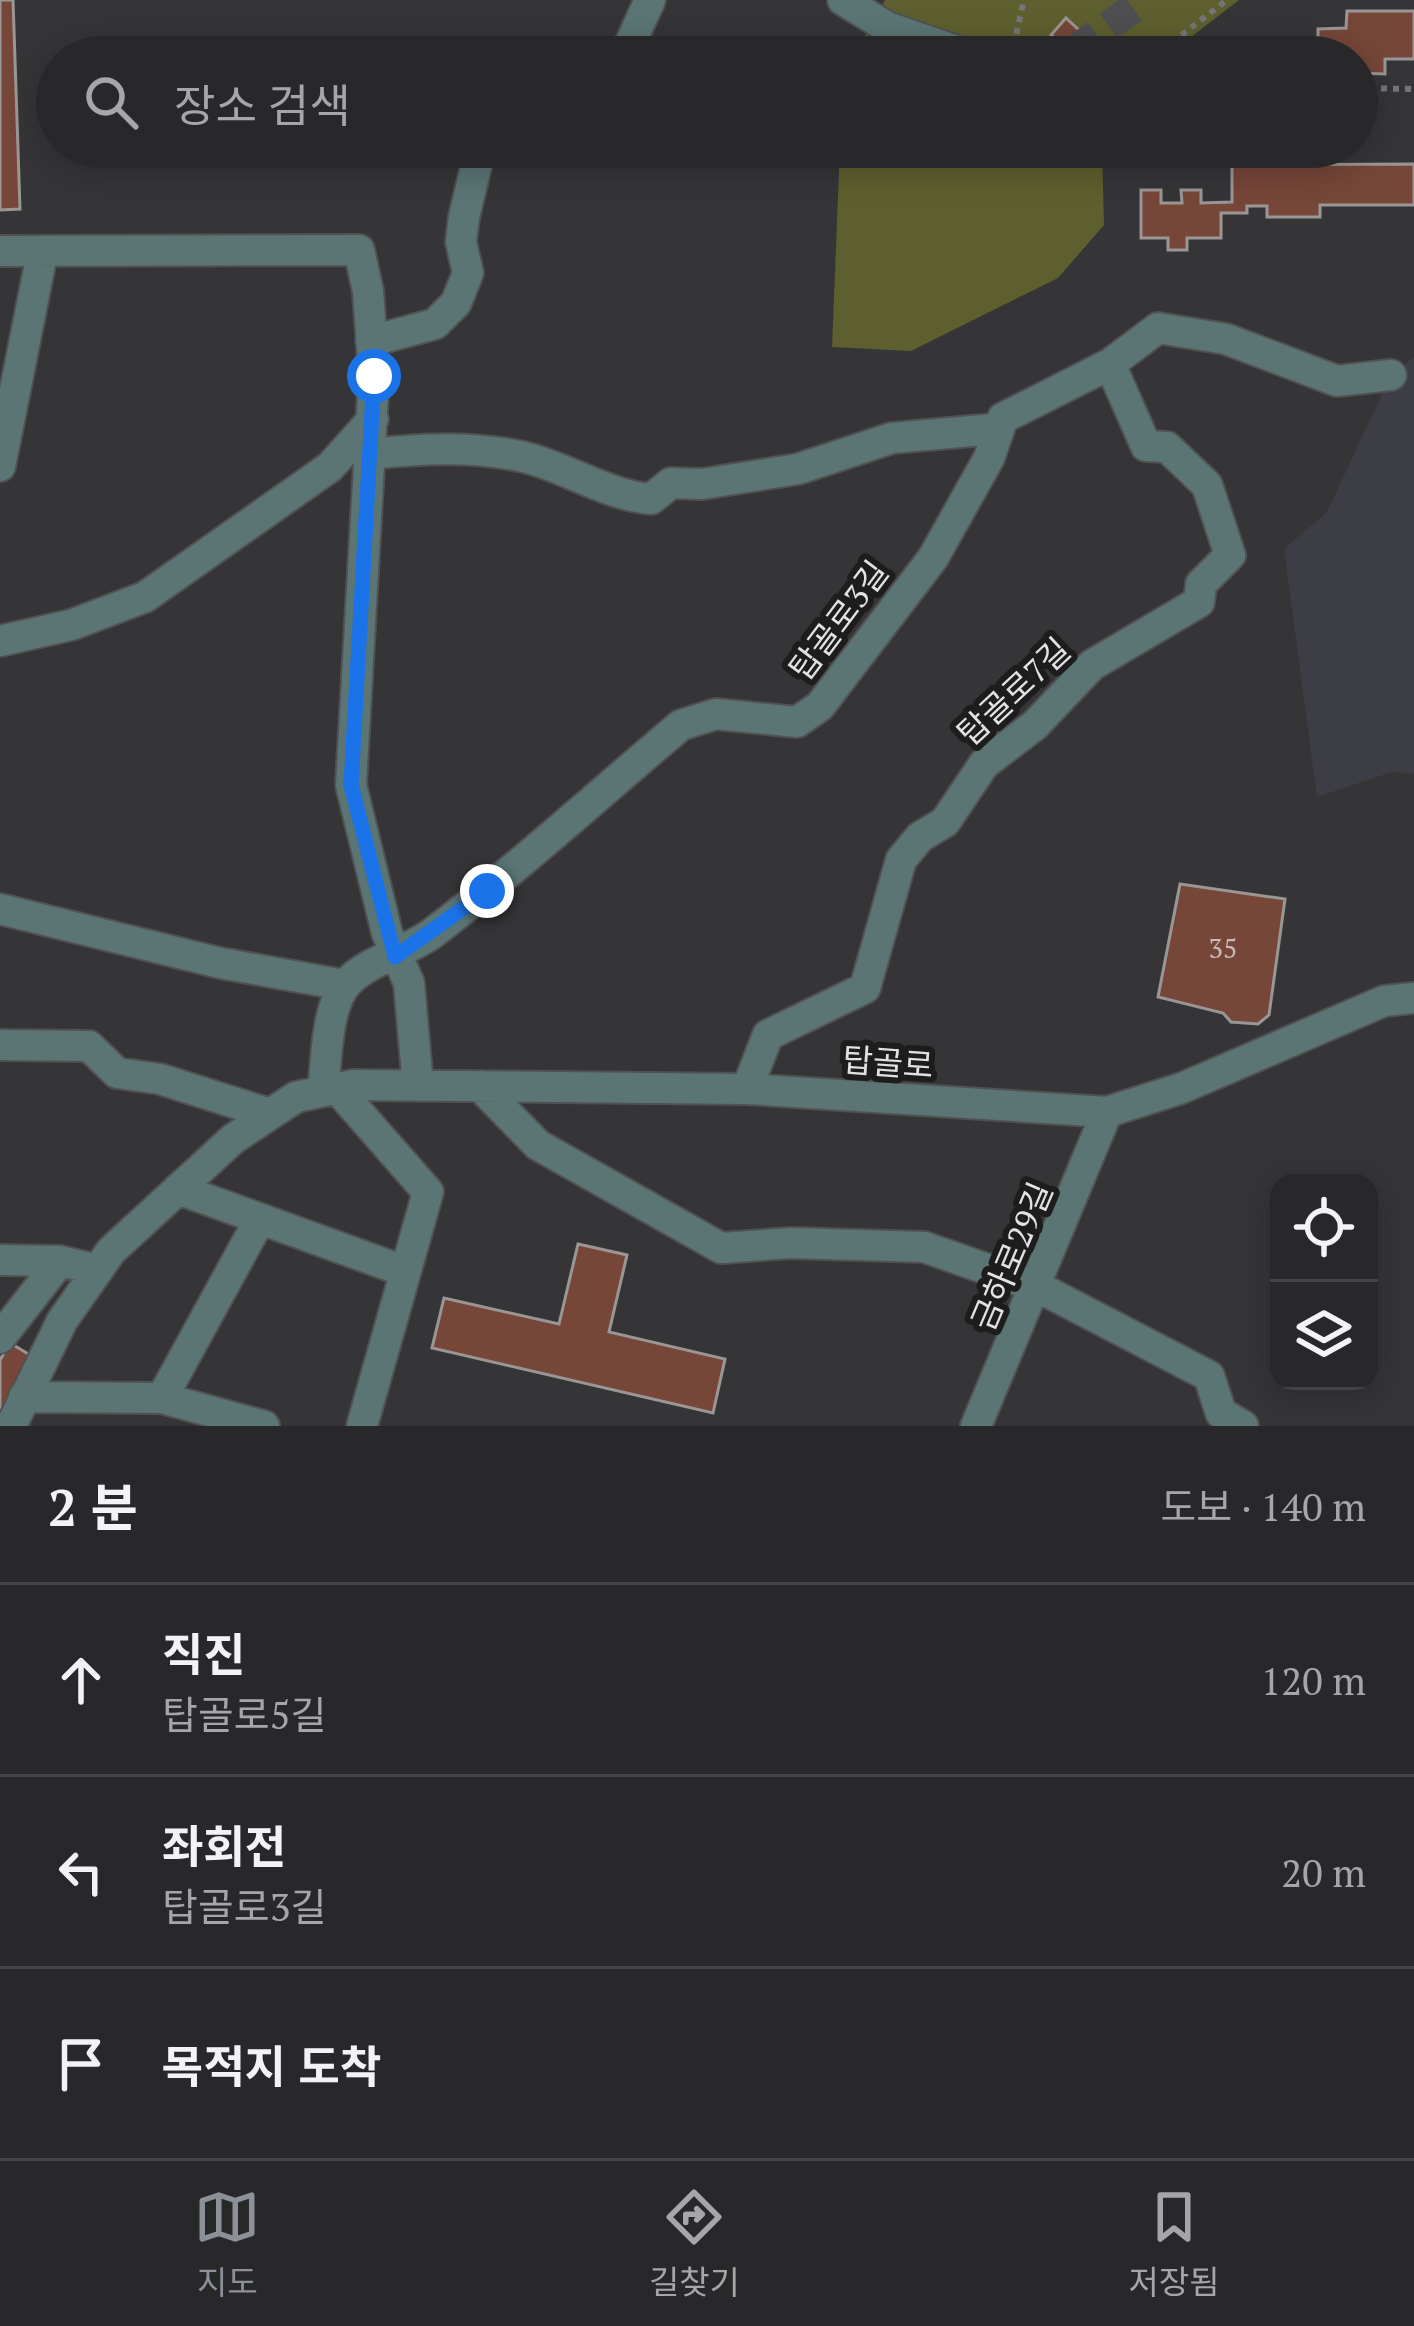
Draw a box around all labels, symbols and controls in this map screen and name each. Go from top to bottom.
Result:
search box [36,36,1378,168]
icon: search [78,69,144,135]
text: 장소 검색 [174,75,351,135]
route start [347,349,401,403]
street label: 탑골로3길 [779,552,897,688]
street label: 탑골로7길 [947,628,1079,754]
route end [460,864,514,918]
house number: 35 [1209,930,1237,966]
street label: 탑골로 [841,1037,935,1087]
map controls [1270,1174,1378,1390]
button: locate [1270,1174,1378,1282]
street label: 금하로29길 [961,1176,1061,1336]
button: layers [1270,1282,1378,1390]
text: 2 분 [48,1473,138,1541]
text: 도보 · 140 m [1160,1480,1366,1532]
text: 직진 [162,1624,245,1684]
icon: ahead [48,1647,114,1713]
text: 120 m [1261,1654,1366,1706]
text: 탑골로5길 [162,1688,326,1740]
text: 좌회전 [162,1816,286,1876]
icon: left [48,1839,114,1905]
text: 20 m [1281,1846,1366,1898]
text: 탑골로3길 [162,1880,326,1932]
icon: arrive [48,2031,114,2097]
text: 목적지 도착 [162,2036,381,2096]
tab: 지도 [194,2184,260,2304]
tab: 길찾기 [649,2184,740,2304]
tab: 저장됨 [1129,2184,1220,2304]

